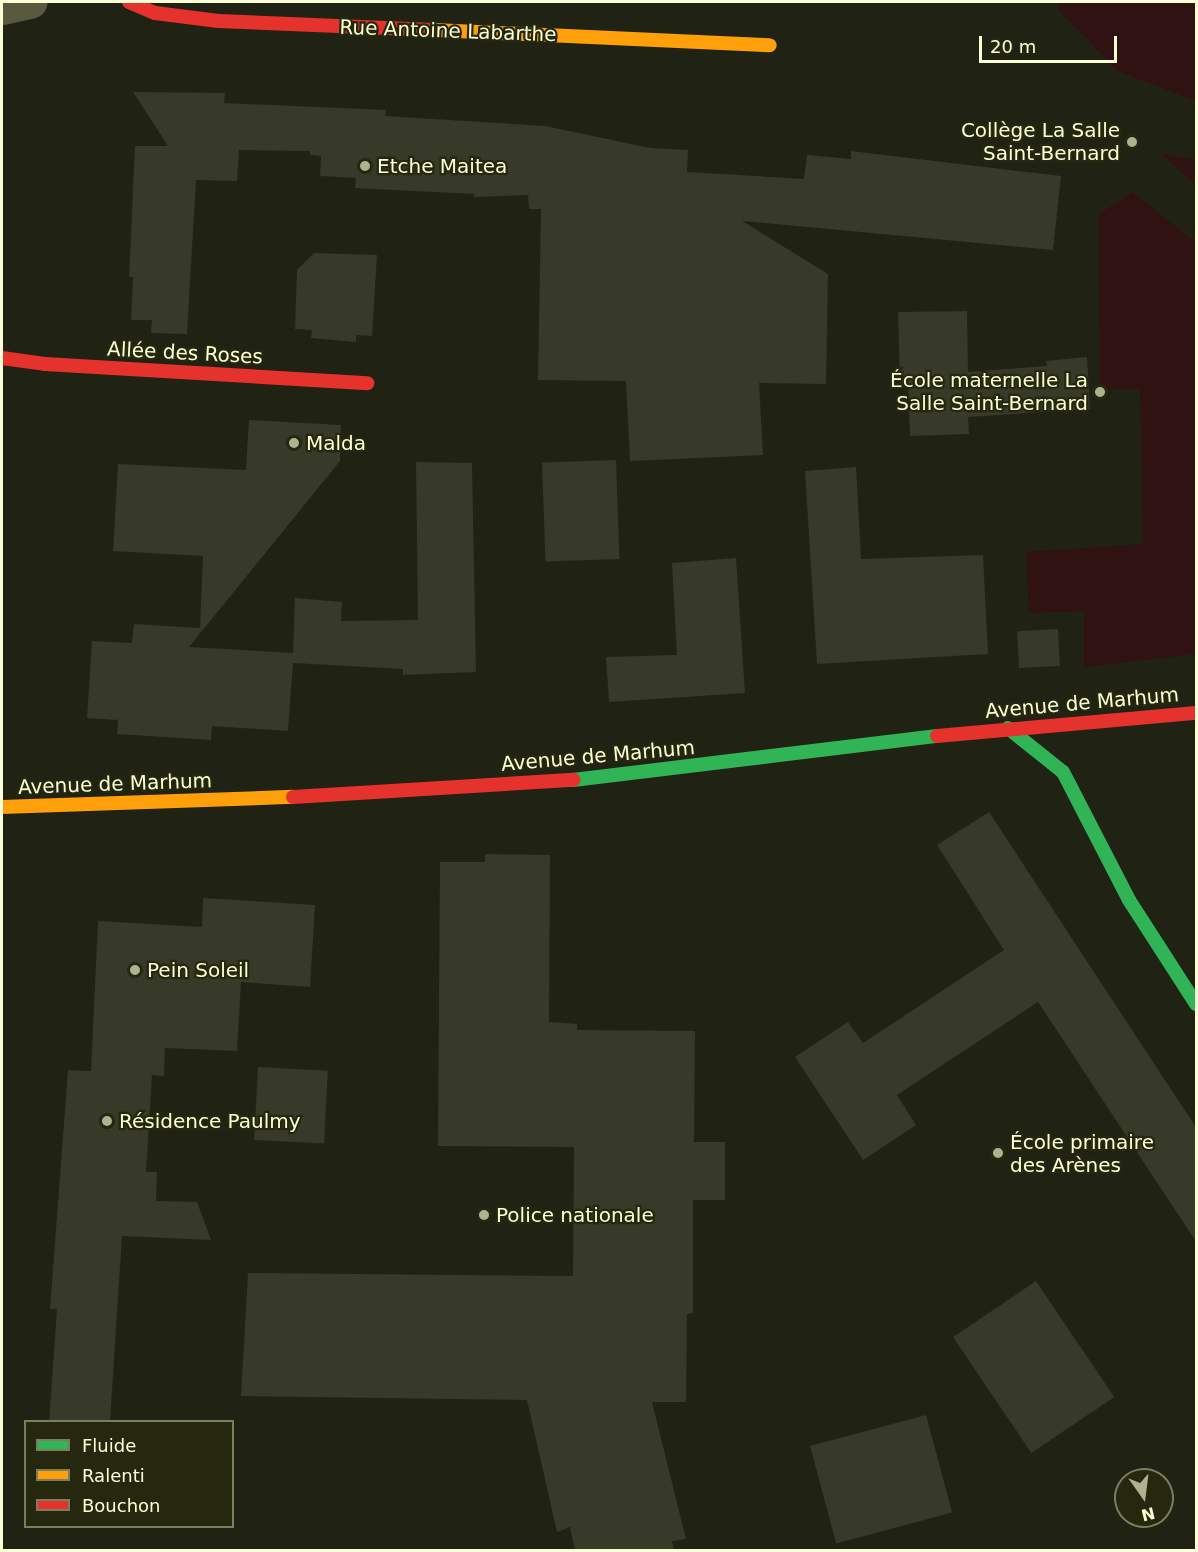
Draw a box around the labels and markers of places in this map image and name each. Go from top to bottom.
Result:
place label: Collège La Salle Saint-Bernard [961,118,1120,165]
marker: Collège La Salle Saint-Bernard [1125,135,1139,149]
place label: Etche Maitea [377,154,507,178]
marker: Etche Maitea [358,159,372,173]
place label: École maternelle La Salle Saint-Bernard [890,368,1088,415]
marker: École maternelle La Salle Saint-Bernard [1093,385,1107,399]
place label: Malda [306,431,366,455]
marker: Malda [287,436,301,450]
place label: Pein Soleil [147,958,249,982]
marker: Pein Soleil [128,963,142,977]
place label: Résidence Paulmy [119,1109,301,1133]
marker: Résidence Paulmy [100,1114,114,1128]
place label: École primaire des Arènes [1010,1130,1154,1177]
marker: École primaire des Arènes [991,1146,1005,1160]
place label: Police nationale [496,1203,654,1227]
marker: Police nationale [477,1208,491,1222]

